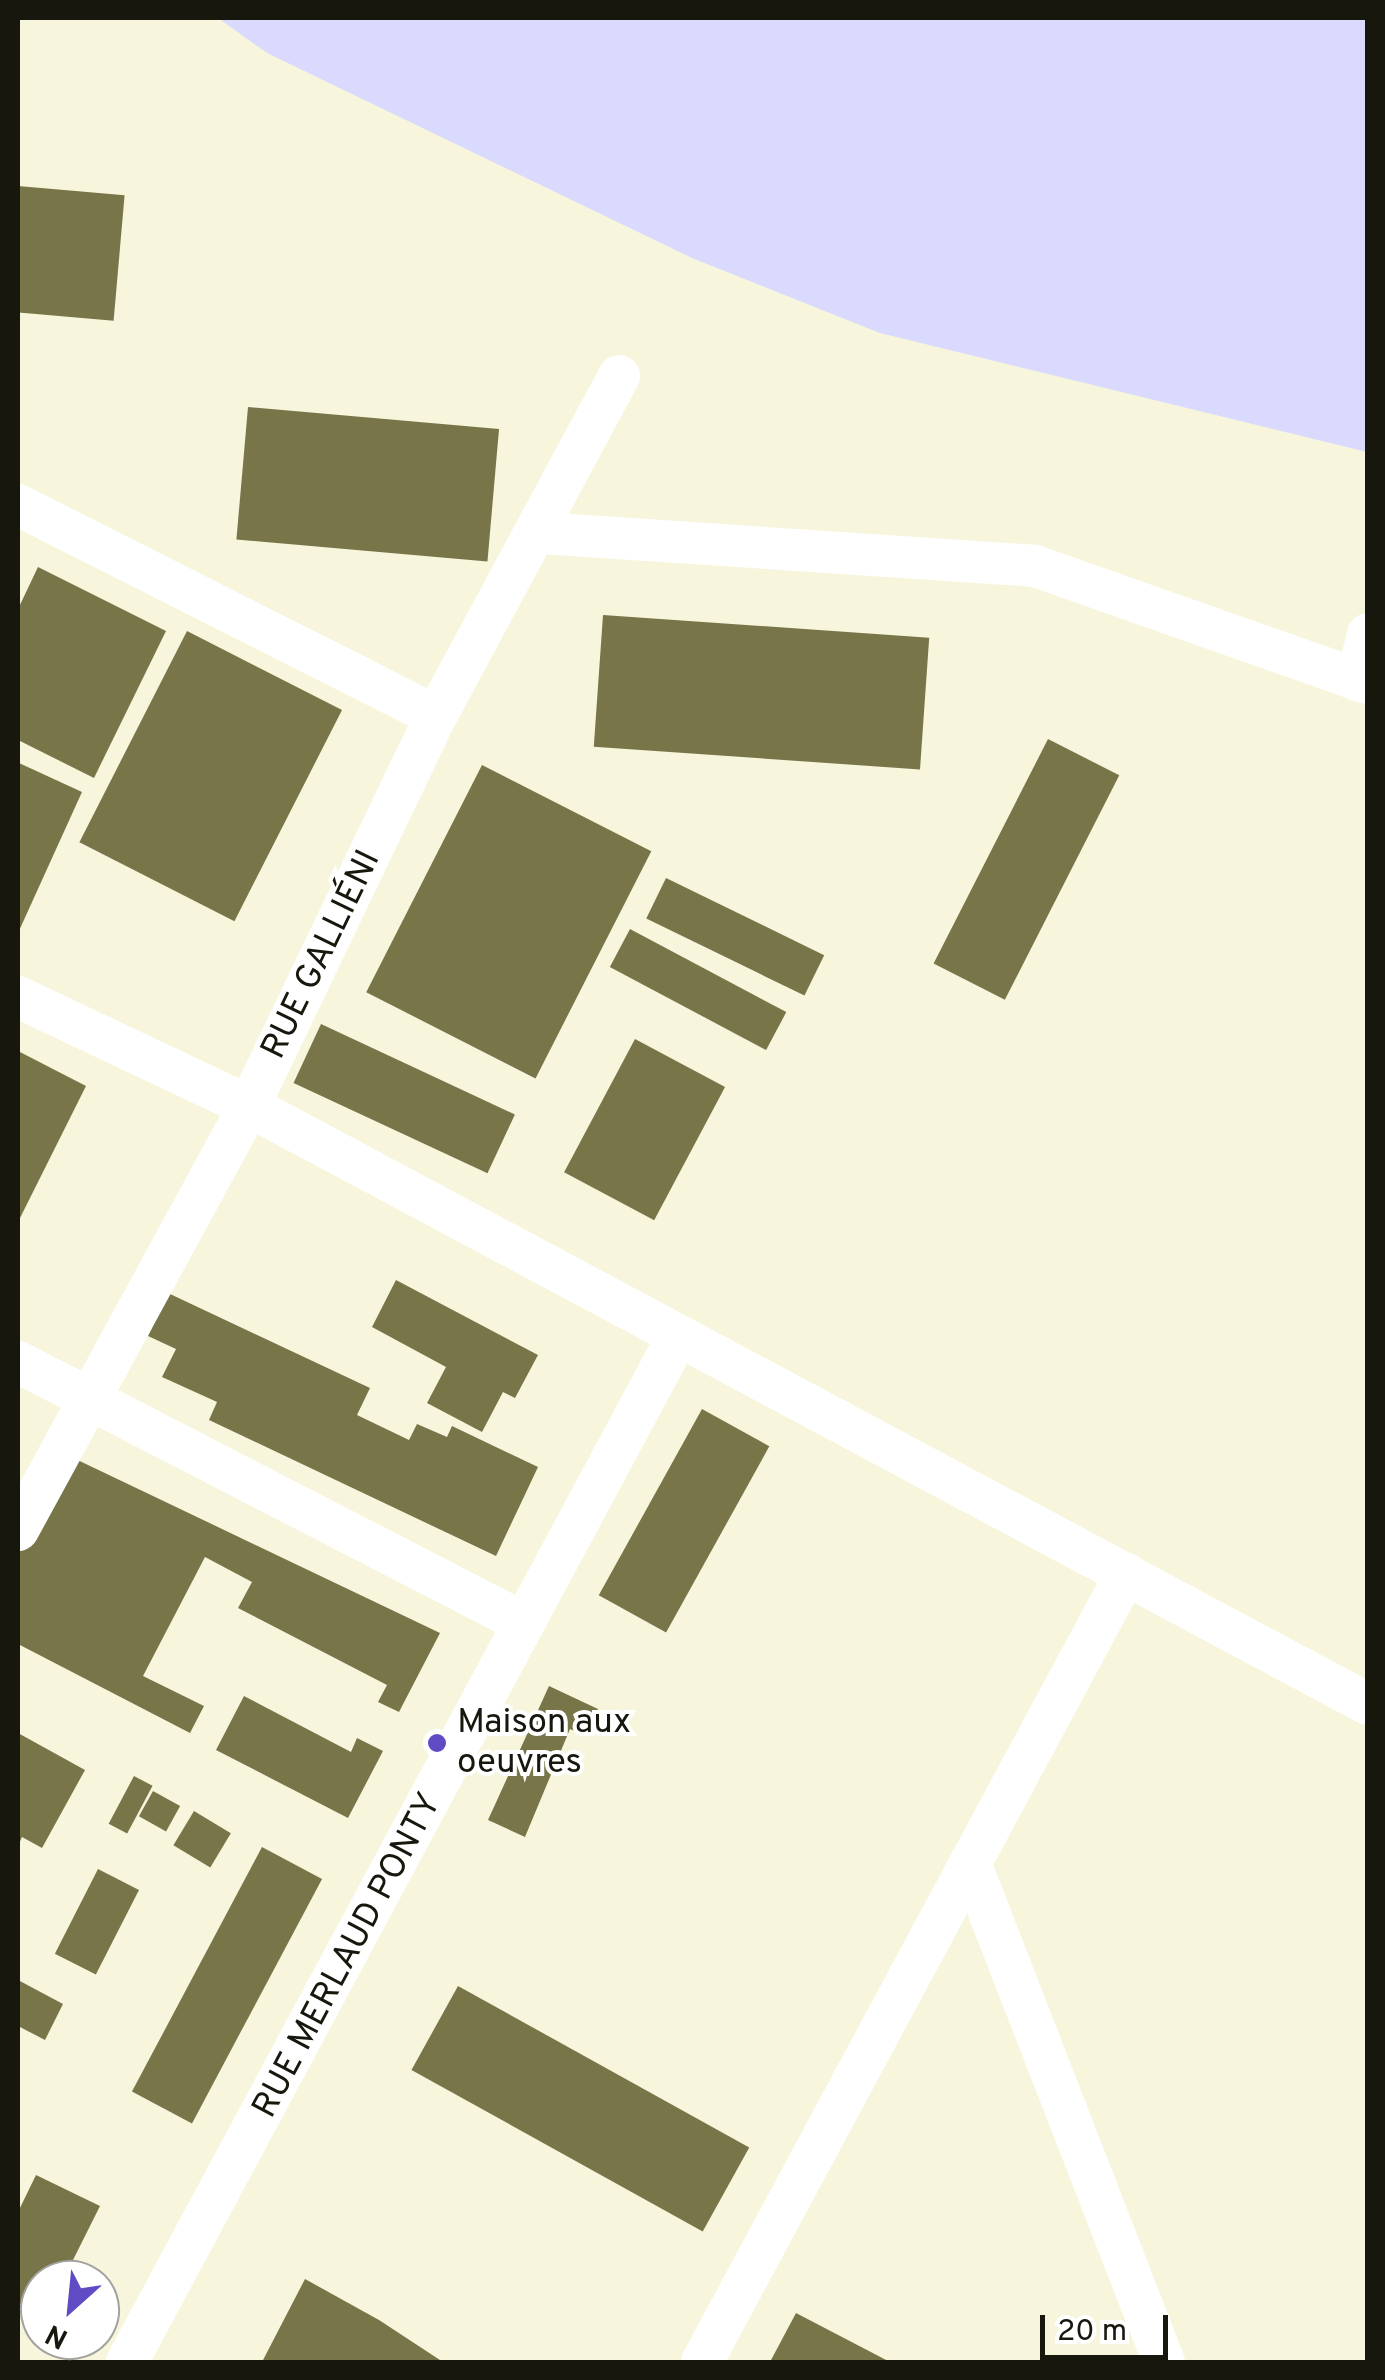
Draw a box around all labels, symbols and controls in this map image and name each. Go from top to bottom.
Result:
street label: RUE GALLIÉNI [253,844,391,1066]
place label: Maison aux oeuvres [457,1702,631,1784]
marker: Maison aux oeuvres [426,1732,448,1754]
street label: RUE MERLAUD PONTY [245,1787,451,2125]
north arrow [20,2260,120,2360]
scale bar [1045,2295,1172,2357]
text: N [40,2314,74,2356]
text: 20 m [1057,2314,1127,2351]

